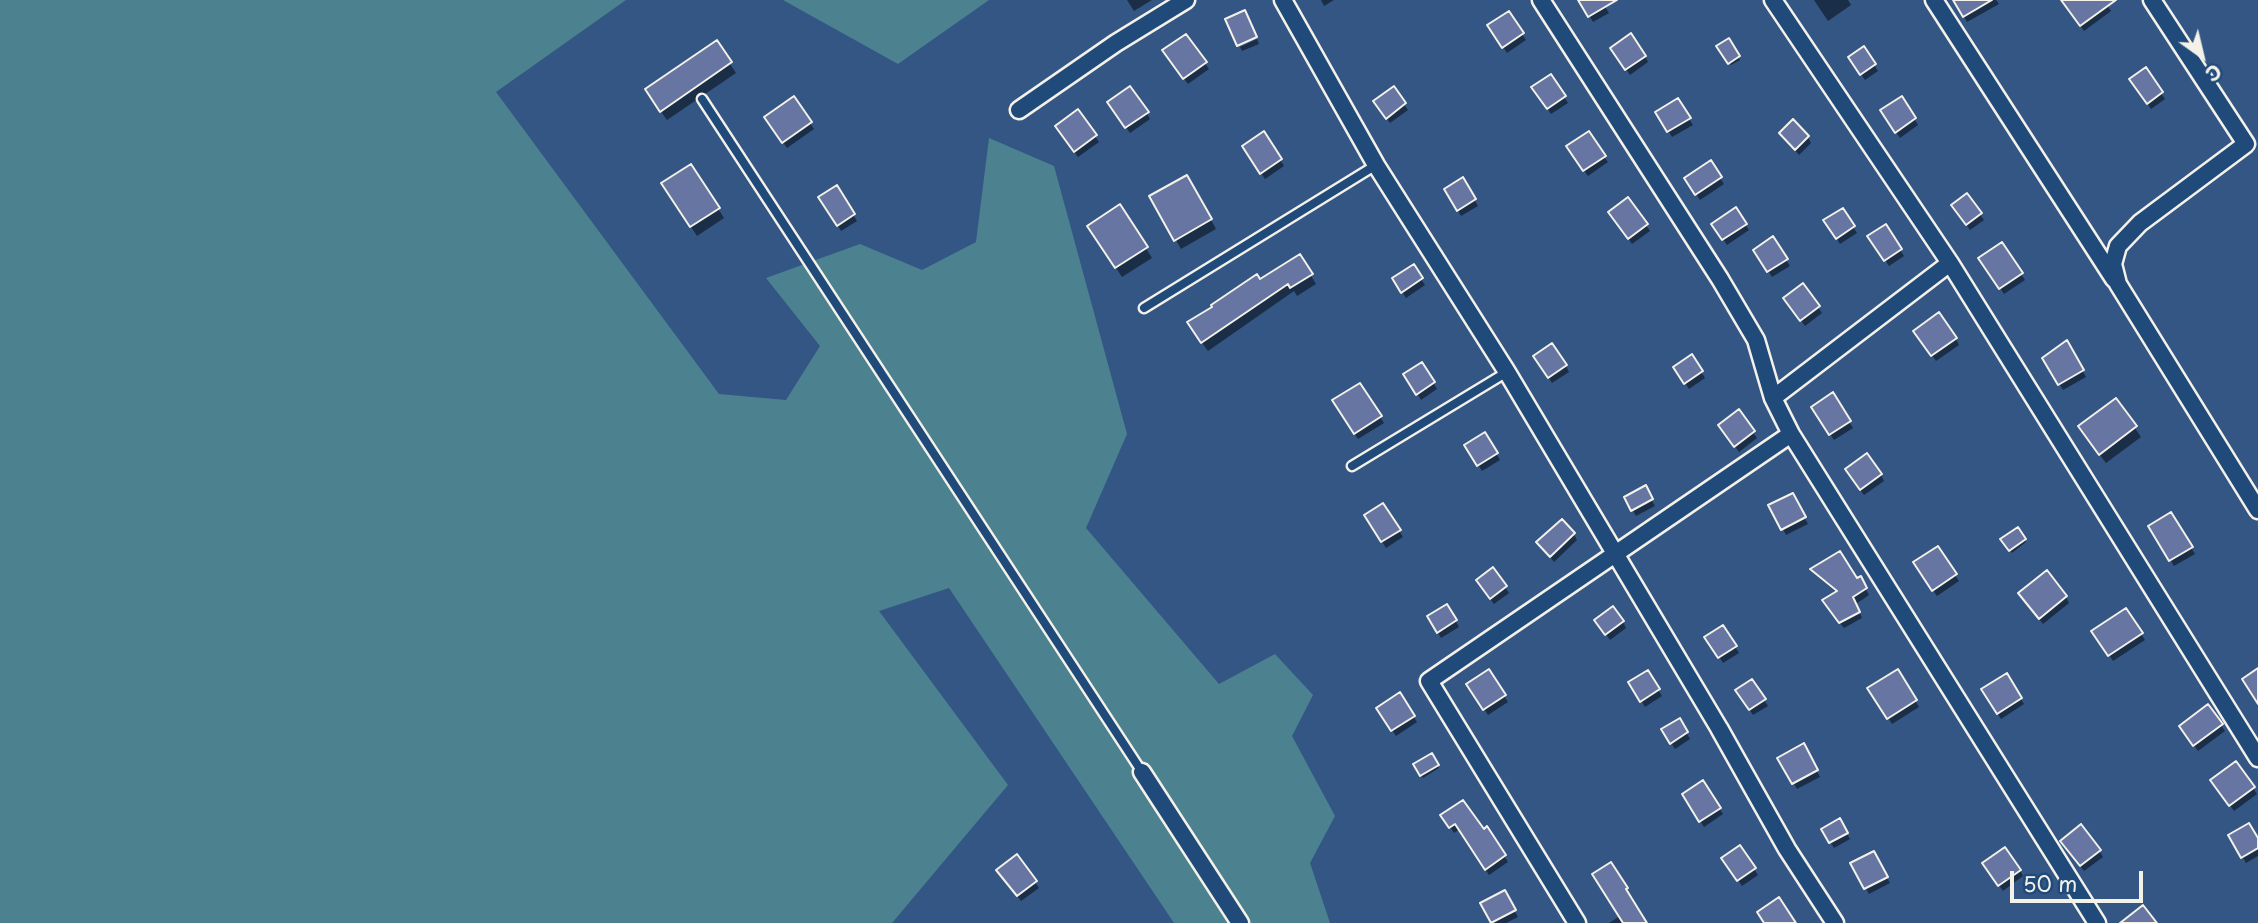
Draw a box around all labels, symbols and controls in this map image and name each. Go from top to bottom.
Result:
north arrow [2167,21,2237,91]
text: С [2200,58,2228,89]
scale bar [2013,856,2146,900]
text: 50 m [2023,867,2077,899]

